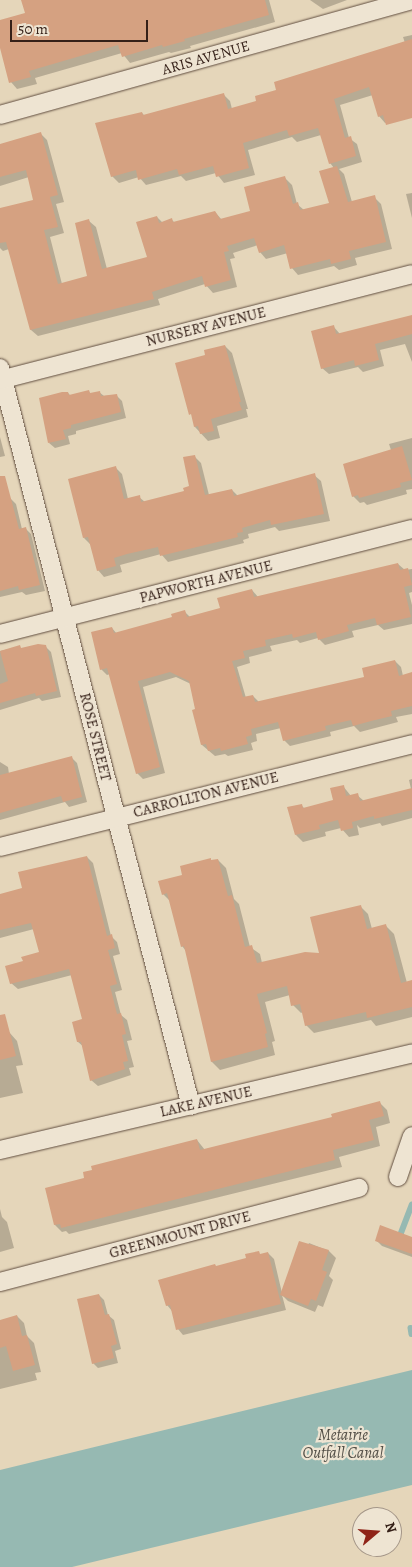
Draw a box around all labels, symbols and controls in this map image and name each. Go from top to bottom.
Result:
scale bar [12,10,150,42]
text: 50 m [18,19,48,39]
street label: ARIS AVENUE [160,37,252,79]
street label: NURSERY AVENUE [144,303,268,351]
street label: PAPWORTH AVENUE [138,557,274,607]
street label: ROSE STREET [75,691,115,783]
street label: CARROLLTON AVENUE [131,768,281,822]
street label: LAKE AVENUE [158,1083,254,1121]
street label: GREENMOUNT DRIVE [107,1207,253,1263]
water label: Metairie Outfall Canal [303,1425,383,1463]
north arrow [352,1507,402,1557]
text: N [380,1520,401,1535]

